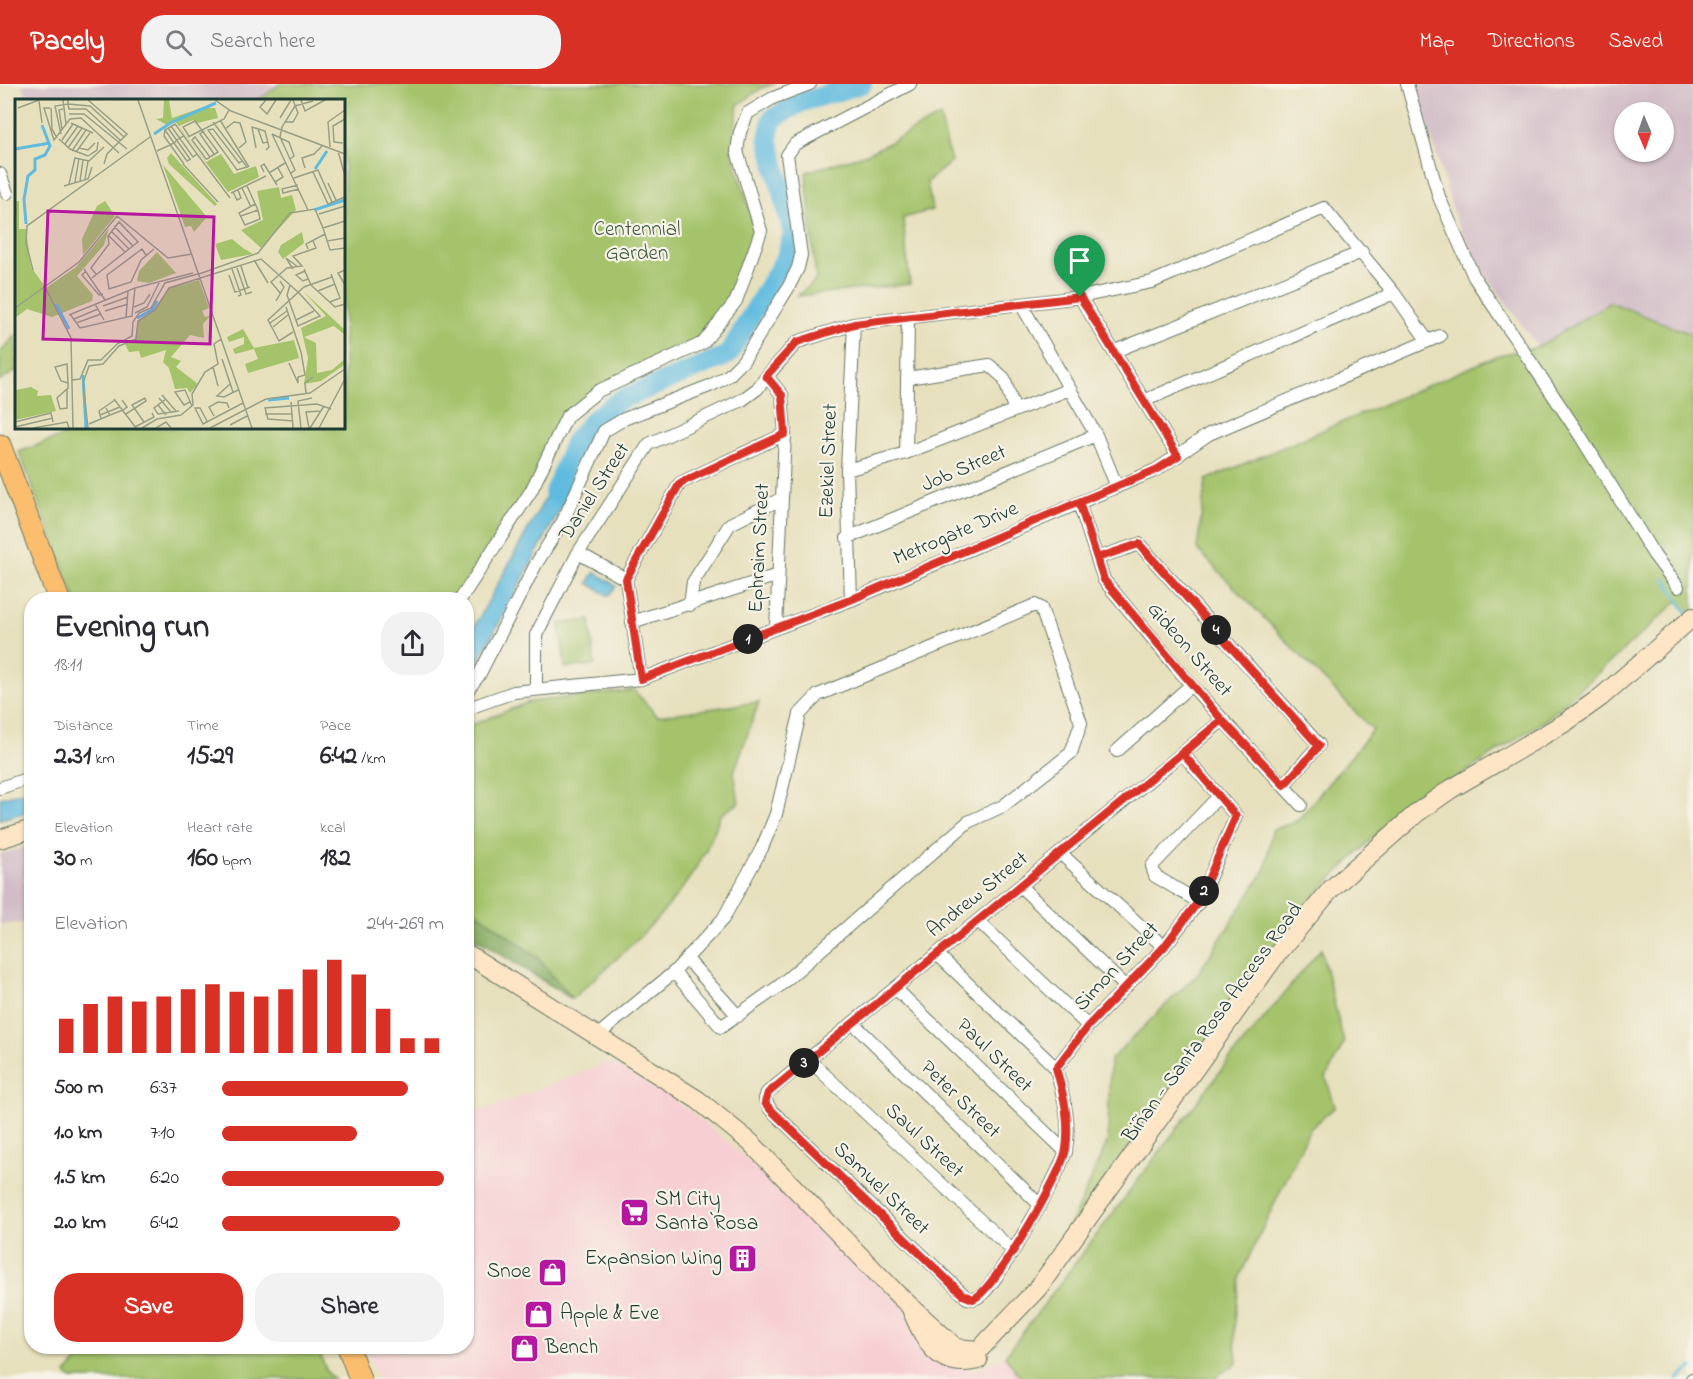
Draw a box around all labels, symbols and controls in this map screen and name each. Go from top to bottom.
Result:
search box [141,15,561,69]
text: Pacely [30,22,105,63]
icon: search [162,26,195,59]
text: Search here [210,26,315,58]
text: Map [1419,27,1455,57]
text: Directions [1488,27,1575,57]
text: Saved [1608,27,1663,57]
inset map [15,99,345,429]
north arrow [1614,102,1674,162]
map controls [1614,102,1674,162]
park label: Centennial Garden [593,215,681,269]
pin [1054,235,1105,297]
icon: arrive [1063,244,1096,277]
street label: Ezekiel Street [812,403,846,519]
street label: Daniel Street [551,437,638,548]
street label: Job Street [917,438,1011,500]
street label: Ephraim Street [742,483,778,613]
street label: Metrogate Drive [889,494,1024,576]
street label: Gideon Street [1139,596,1239,704]
text: Evening run [54,604,209,652]
button: share [381,612,444,675]
pin: 4 [1201,615,1231,645]
text: 4 [1213,618,1219,642]
pin: 1 [733,624,763,654]
text: 1 [745,627,751,651]
text: 18:11 [54,651,82,680]
text: Distance [54,714,113,738]
text: Time [187,714,219,738]
text: Pace [320,714,351,738]
text: 2.31 [54,738,91,776]
text: 15:29 [187,738,233,776]
text: 6:42 [320,738,357,776]
text: km [91,747,115,771]
text: /km [357,747,386,771]
text: Elevation [54,816,113,840]
text: Heart rate [187,816,253,840]
text: kcal [320,816,345,840]
text: 30 [54,840,76,878]
text: 160 [187,840,218,878]
text: 182 [320,840,351,878]
street label: Andrew Street [921,845,1035,945]
text: m [76,849,92,873]
text: bpm [218,849,252,873]
pin: 2 [1189,876,1219,906]
text: 2 [1200,879,1208,903]
street label: Biñan - Santa Rosa Access Road [1115,897,1311,1150]
text: Elevation [54,910,128,939]
text: 244–269 m [367,910,444,939]
street label: Simon Street [1067,915,1167,1019]
street label: Paul Street [949,1012,1039,1100]
pin: 3 [789,1048,819,1078]
text: 3 [801,1051,807,1075]
street label: Peter Street [913,1054,1007,1146]
text: 500 m [54,1074,103,1103]
text: 6:37 [150,1074,177,1103]
street label: Saul Street [878,1096,970,1186]
text: 1.0 km [54,1119,102,1148]
text: 7:10 [150,1119,175,1148]
street label: Samuel Street [826,1135,936,1243]
text: 1.5 km [54,1164,105,1193]
text: 6:20 [150,1164,179,1193]
place label: SM City Santa Rosa [655,1185,758,1239]
supermarket icon: SM City Santa Rosa [618,1196,650,1228]
text: 2.0 km [54,1209,106,1238]
text: 6:42 [150,1209,179,1238]
building icon: Expansion Wing [727,1243,759,1275]
place label: Expansion Wing [585,1244,722,1276]
shop icon: Snoe [536,1256,568,1288]
place label: Snoe [487,1257,532,1287]
button: Save [54,1273,243,1342]
button: Share [255,1273,444,1342]
shop icon: Apple & Eve [523,1298,555,1330]
place label: Apple & Eve [560,1299,660,1329]
shop icon: Bench [508,1332,540,1364]
place label: Bench [544,1333,598,1363]

